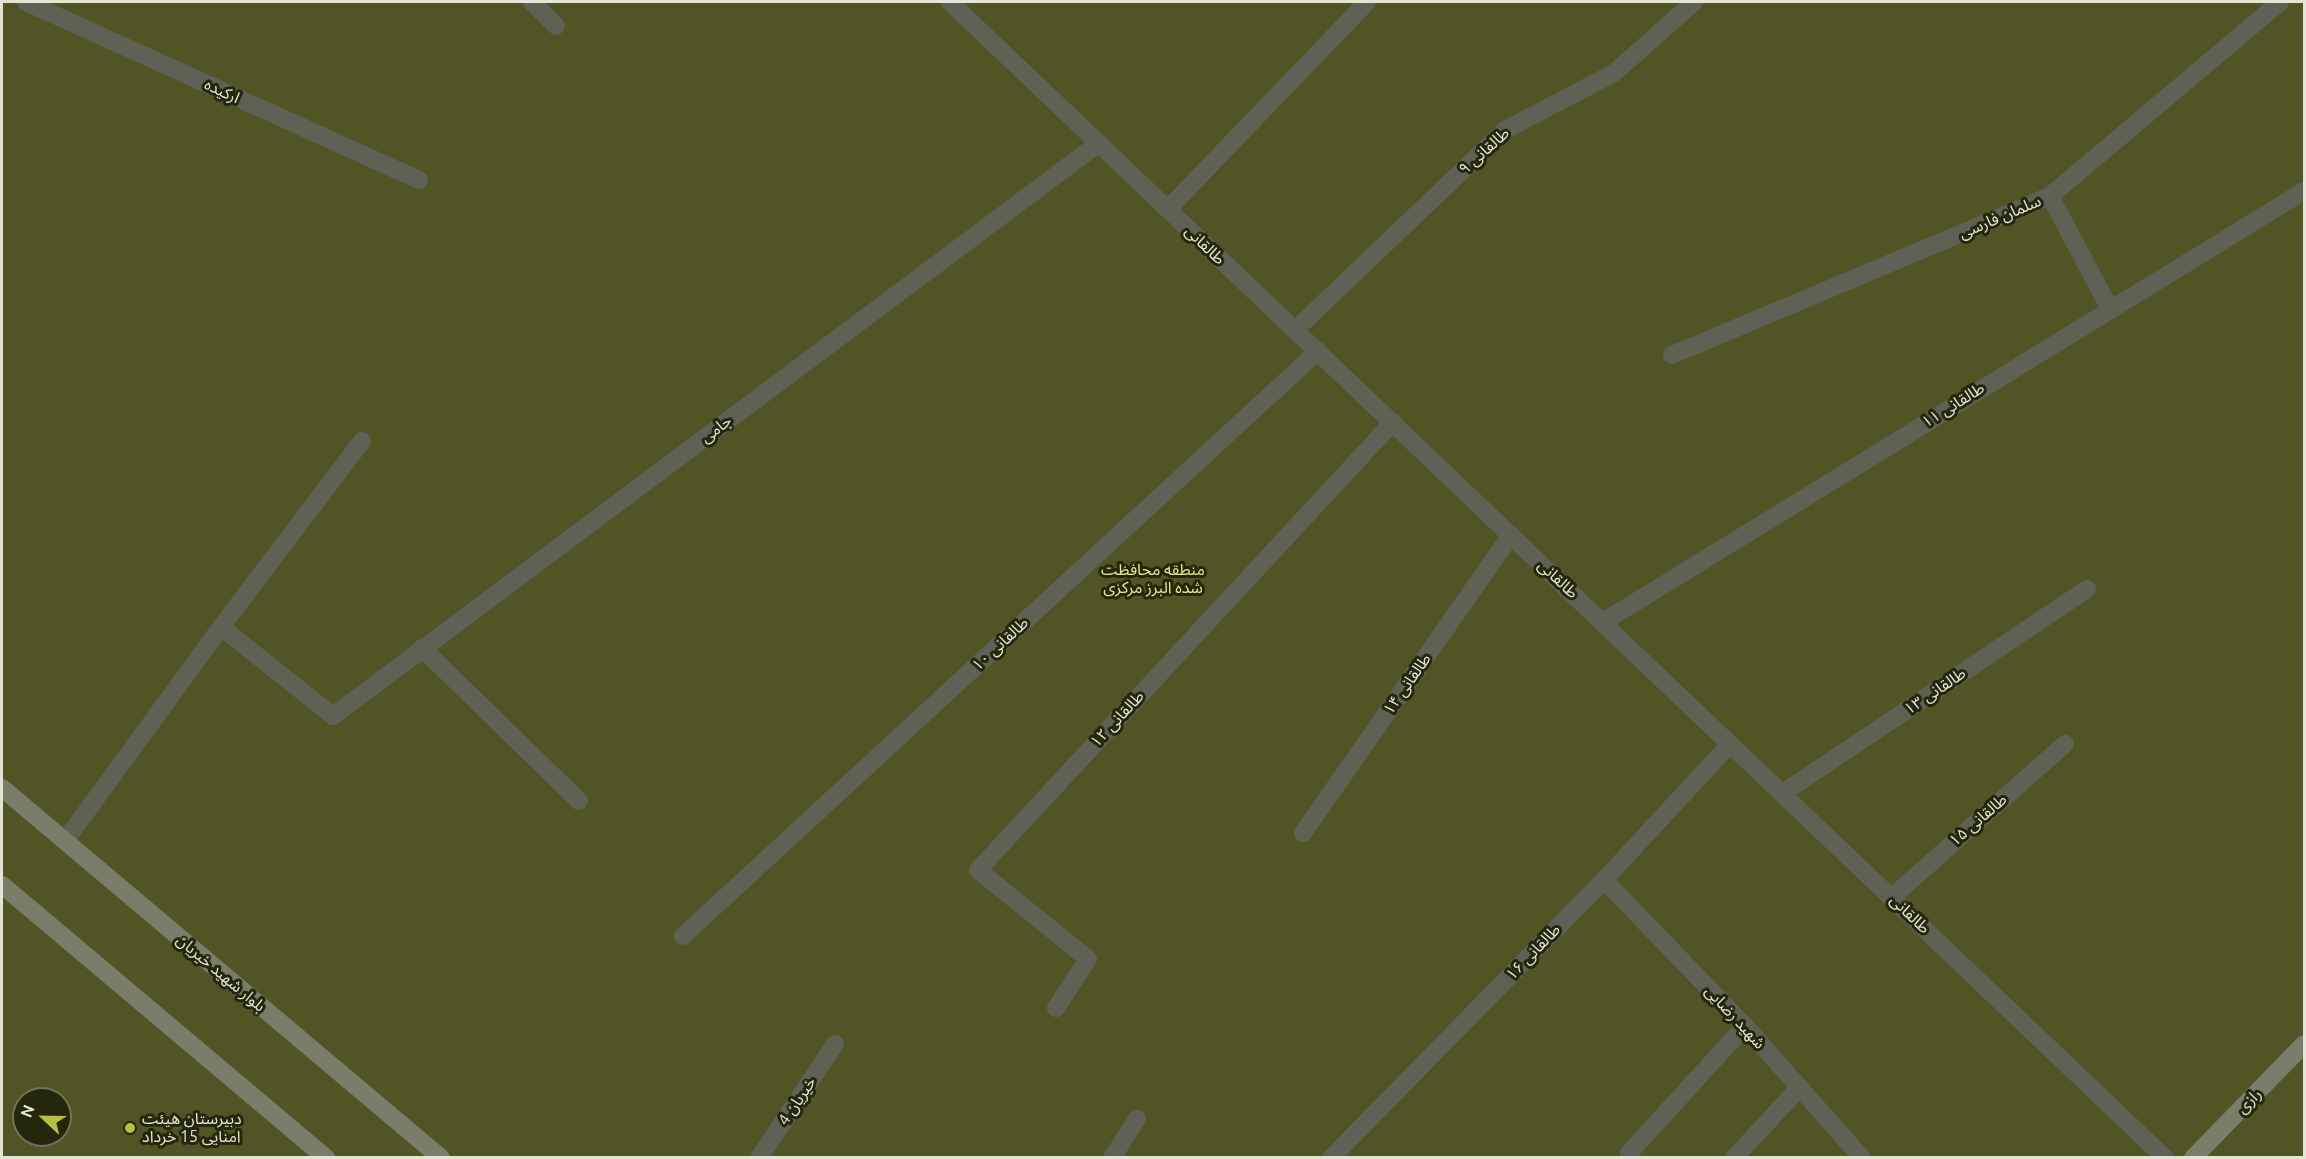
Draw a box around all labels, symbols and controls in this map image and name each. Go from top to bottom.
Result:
street label: ارکیده [201,75,243,107]
street label: طالقانی ۹ [1455,123,1513,179]
street label: سلمان فارسی [1956,191,2044,243]
street label: طالقانی [1181,221,1229,269]
street label: طالقانی ۱۱ [1918,378,1988,432]
street label: جامی [697,411,735,447]
street label: طالقانی [1534,556,1582,602]
park label: منطقه محافظت شده البرز مرکزی [1101,560,1205,598]
street label: طالقانی ۱۰ [968,613,1032,675]
street label: طالقانی ۱۴ [1379,650,1435,718]
street label: طالقانی ۱۳ [1901,663,1969,719]
street label: طالقانی ۱۲ [1086,687,1148,751]
street label: طالقانی ۱۵ [1945,790,2011,850]
street label: طالقانی [1886,890,1934,938]
street label: طالقانی ۱۶ [1502,920,1564,984]
street label: بلوار شهید خیریان [173,930,269,1016]
street label: شهید رضایی [1701,981,1769,1053]
street label: خیریان 4 [774,1073,820,1129]
street label: رازی [2233,1085,2265,1117]
north arrow [12,1087,72,1147]
text: N [17,1102,38,1120]
place label: دبیرستان هیئت امنایی 15 خرداد [142,1109,242,1147]
marker: دبیرستان هیئت امنایی 15 خرداد [123,1121,137,1135]

